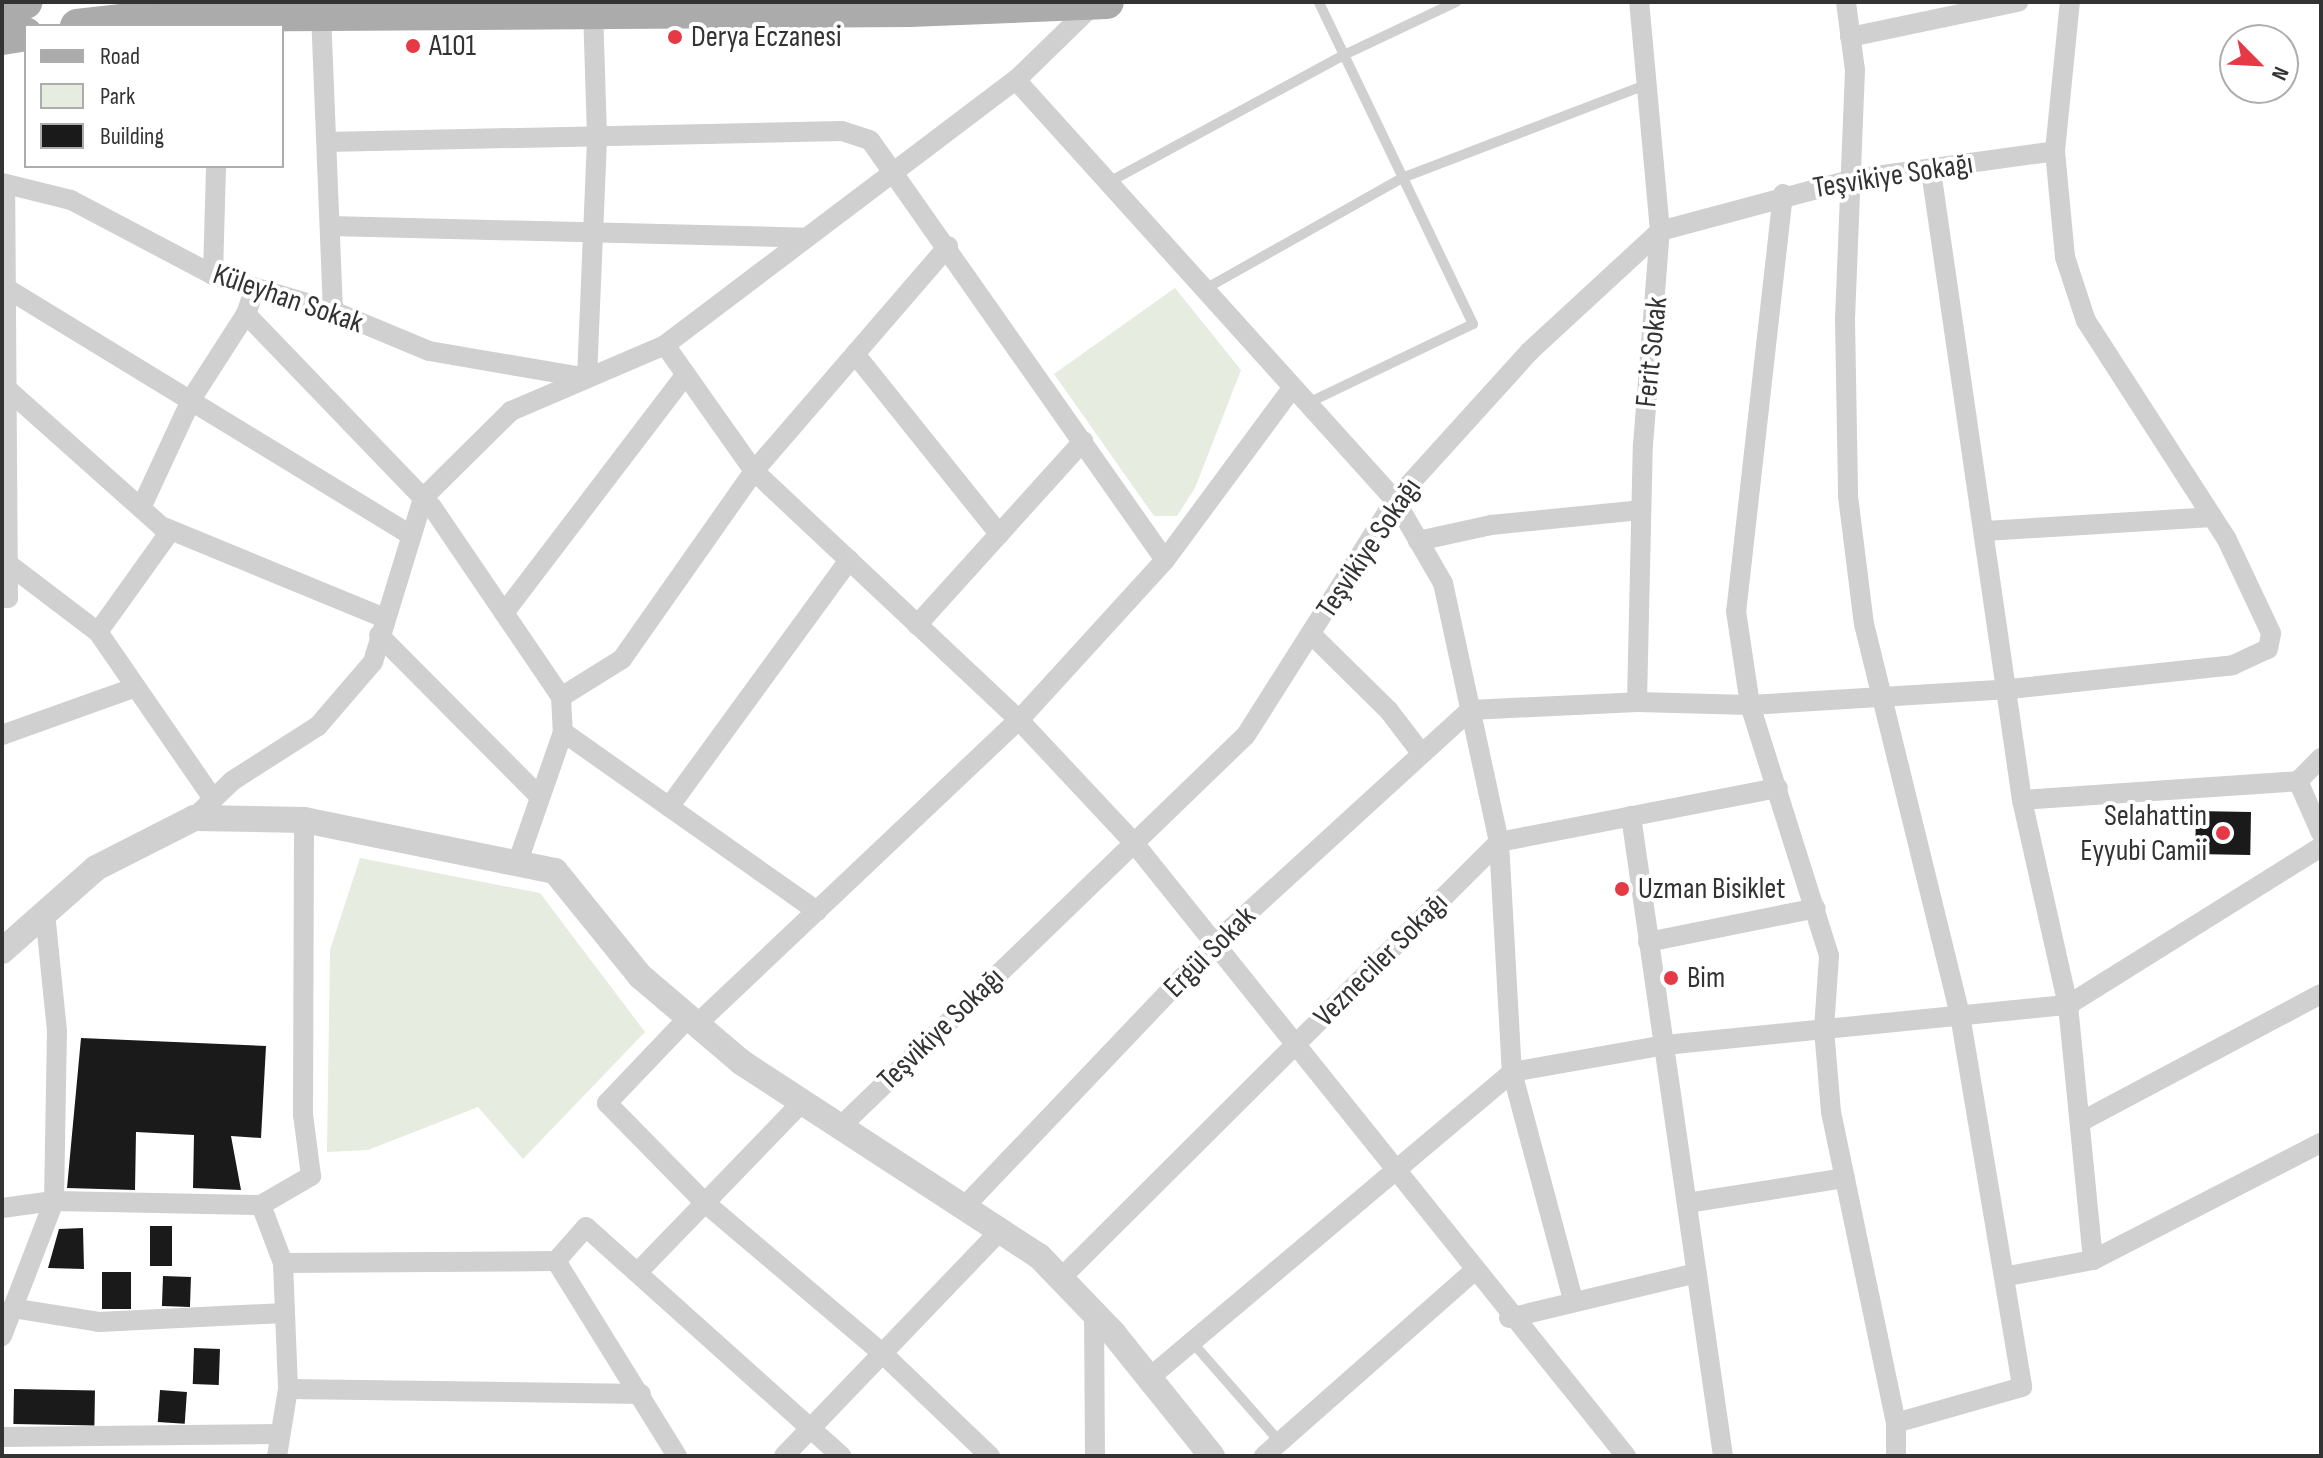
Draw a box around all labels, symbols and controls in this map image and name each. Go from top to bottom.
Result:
place label: Derya Eczanesi [691,19,842,55]
legend [24,24,284,168]
north arrow [2219,24,2299,104]
place label: A101 [429,28,476,64]
marker: Derya Eczanesi [666,28,684,46]
marker: A101 [404,37,422,55]
text: Road [100,42,140,71]
text: N [2265,62,2294,84]
text: Park [100,82,135,111]
text: Building [100,122,164,151]
street label: Teşvikiye Sokağı [1811,146,1975,206]
street label: Küleyhan Sokak [208,257,368,341]
street label: Ferit Sokak [1628,295,1676,409]
street label: Teşvikiye Sokağı [1309,471,1429,625]
place label: Selahattin Eyyubi Camii [2080,798,2207,868]
marker: Selahattin Eyyubi Camii [2214,824,2232,842]
place label: Uzman Bisiklet [1638,871,1785,907]
marker: Uzman Bisiklet [1613,880,1631,898]
street label: Vezneciler Sokağı [1306,885,1456,1035]
street label: Ergül Sokak [1157,899,1263,1005]
street label: Teşvikiye Sokağı [871,960,1011,1098]
place label: Bim [1687,960,1725,996]
marker: Bim [1662,969,1680,987]

